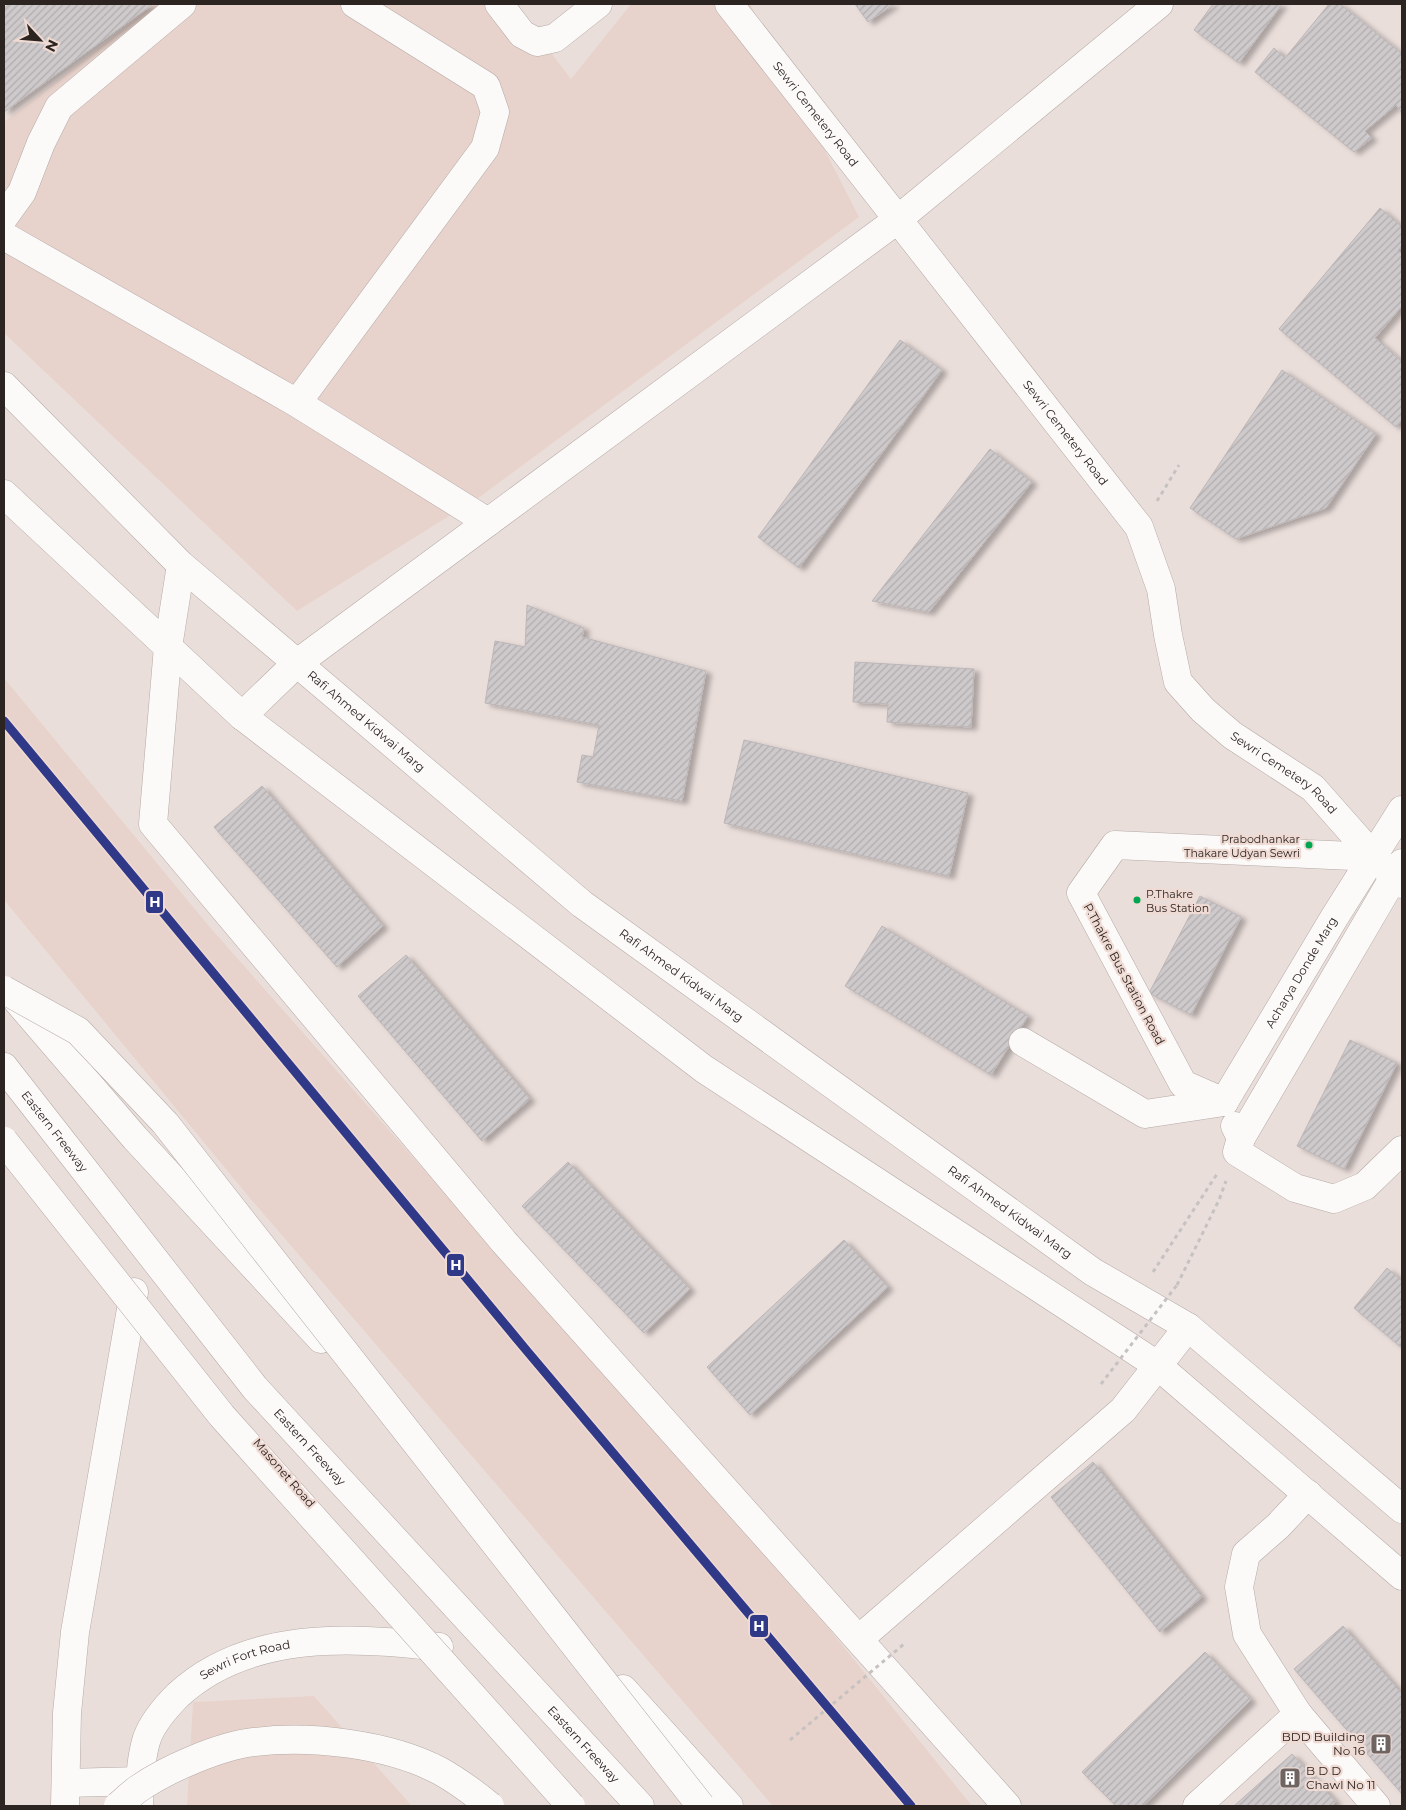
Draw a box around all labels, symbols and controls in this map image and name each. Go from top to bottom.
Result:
north arrow [15,15,65,65]
text: N [41,37,62,55]
street label: Sewri Cemetery Road [770,58,862,169]
street label: Sewri Cemetery Road [1020,377,1111,488]
street label: Rafi Ahmed Kidwai Marg [304,667,428,775]
street label: Sewri Cemetery Road [1228,728,1340,817]
place label: Prabodhankar Thakare Udyan Sewri [1184,832,1300,860]
marker: Prabodhankar Thakare Udyan Sewri [1304,840,1314,850]
place label: P.Thakre Bus Station [1146,887,1209,915]
line badge: H [145,890,164,914]
text: H [149,893,161,911]
marker: P.Thakre Bus Station [1132,895,1142,905]
street label: P.Thakre Bus Station Road [1081,900,1168,1047]
street label: Acharya Donde Marg [1262,914,1340,1031]
street label: Rafi Ahmed Kidwai Marg [616,925,746,1025]
street label: Eastern Freeway [18,1088,92,1175]
street label: Rafi Ahmed Kidwai Marg [945,1162,1075,1261]
line badge: H [446,1253,465,1277]
text: H [450,1256,462,1274]
street label: Eastern Freeway [271,1405,349,1489]
street label: Masonet Road [250,1435,318,1510]
line badge: H [749,1614,769,1638]
text: H [753,1617,765,1635]
street label: Sewri Fort Road [197,1637,291,1683]
street label: Eastern Freeway [545,1703,623,1786]
place label: BDD Building No 16 [1282,1729,1365,1758]
building icon: BDD Building No 16 [1369,1732,1393,1756]
place label: B D D Chawl No 11 [1306,1763,1376,1792]
building icon: B D D Chawl No 11 [1278,1766,1302,1790]

